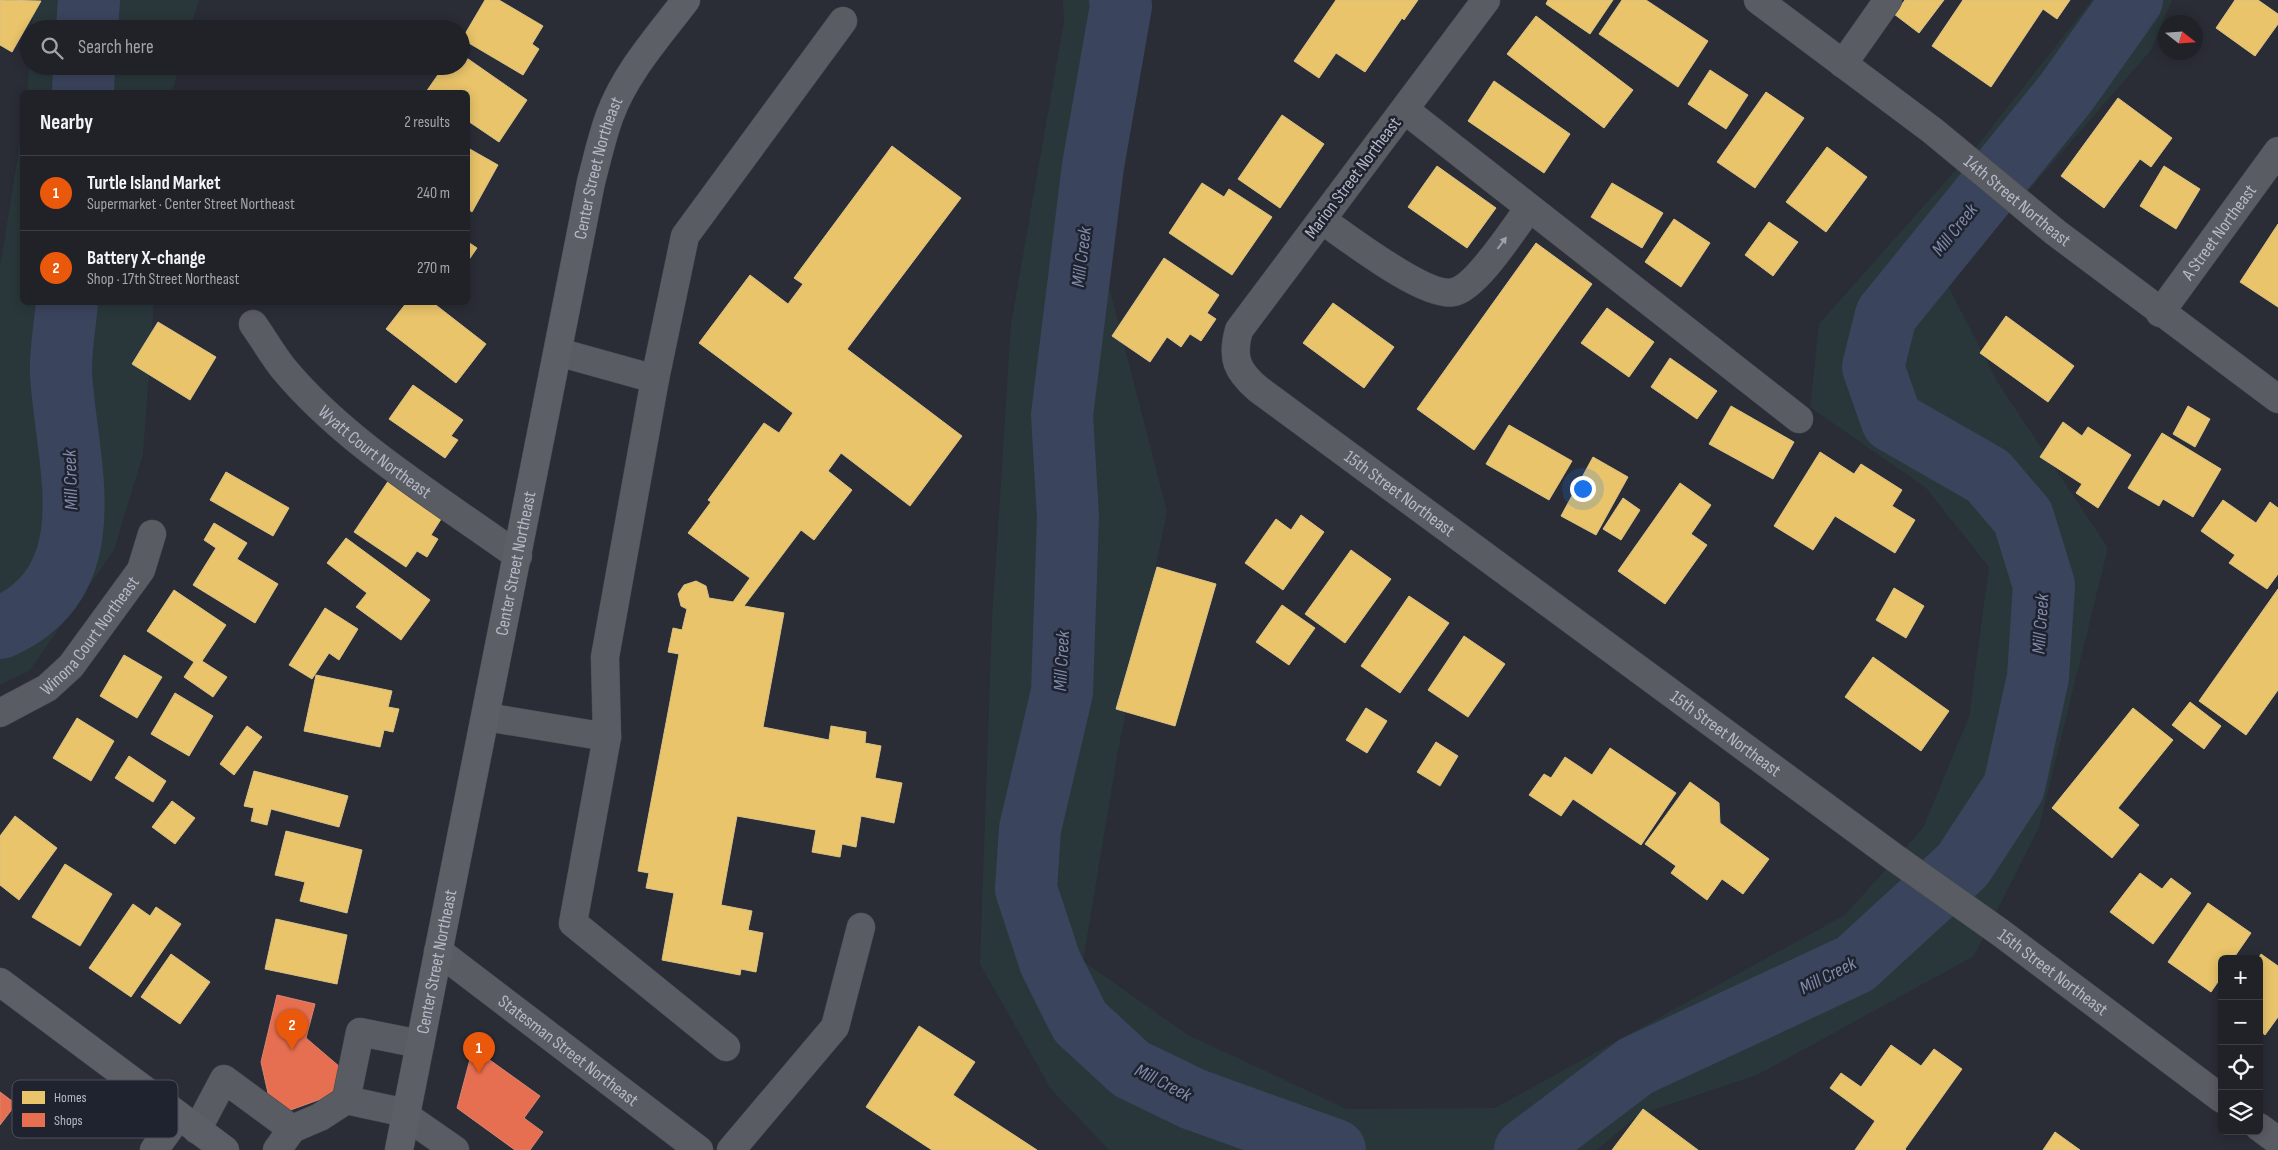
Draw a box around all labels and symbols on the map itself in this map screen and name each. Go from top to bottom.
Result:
north arrow [2158,15,2203,60]
street label: Center Street Northeast [569,93,627,241]
street label: Marion Street Northeast [1301,113,1406,243]
street label: 14th Street Northeast [1960,150,2075,251]
street label: A Street Northeast [2177,180,2261,285]
water label: Mill Creek [1927,199,1984,261]
water label: Mill Creek [1067,225,1097,288]
one-way arrow [1497,237,1508,250]
street label: Wyatt Court Northeast [314,401,436,503]
street label: 15th Street Northeast [1340,446,1459,541]
water label: Mill Creek [58,449,84,511]
your location [1570,476,1596,502]
street label: Center Street Northeast [491,489,540,637]
street label: Winona Court Northeast [36,572,144,699]
water label: Mill Creek [2027,592,2055,655]
water label: Mill Creek [1049,629,1075,692]
street label: 15th Street Northeast [1666,686,1785,781]
street label: Center Street Northeast [412,887,461,1036]
street label: 15th Street Northeast [1994,924,2112,1020]
water label: Mill Creek [1796,952,1861,1000]
street label: Statesman Street Northeast [494,990,643,1111]
pin: 2 [276,1009,308,1050]
pin: 1 [463,1032,495,1073]
water label: Mill Creek [1131,1059,1196,1107]
legend [12,1080,178,1138]
text: Homes [54,1089,87,1106]
text: Shops [54,1112,83,1129]

